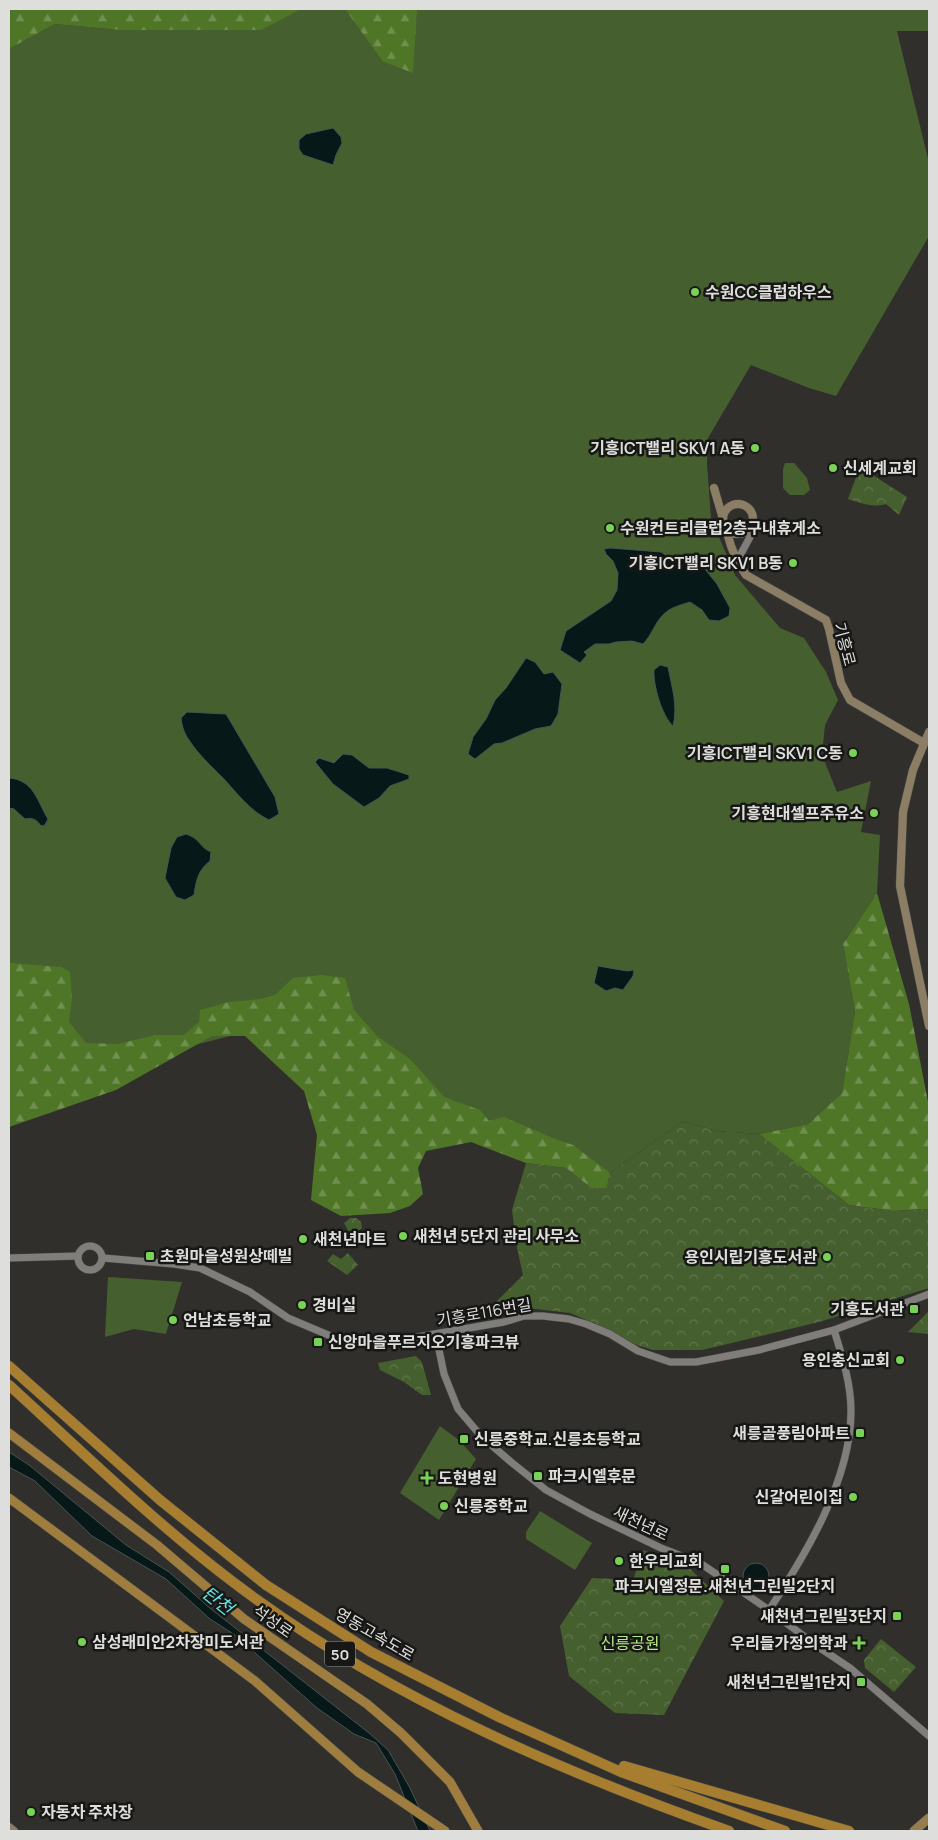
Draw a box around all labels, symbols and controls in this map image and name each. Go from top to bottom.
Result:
place label: 수원CC클럽하우스 [705,281,832,303]
marker: 수원CC클럽하우스 [689,286,701,298]
place label: 기흥ICT밸리 SKV1 A동 [590,437,745,459]
marker: 기흥ICT밸리 SKV1 A동 [749,442,761,454]
place label: 신세계교회 [843,457,917,479]
marker: 신세계교회 [827,462,839,474]
place label: 수원컨트리클럽2층구내휴게소 [620,517,821,539]
marker: 수원컨트리클럽2층구내휴게소 [604,522,616,534]
place label: 기흥ICT밸리 SKV1 B동 [629,552,783,574]
marker: 기흥ICT밸리 SKV1 B동 [787,557,799,569]
street label: 기흥로 [829,620,861,668]
place label: 기흥ICT밸리 SKV1 C동 [687,742,843,764]
marker: 기흥ICT밸리 SKV1 C동 [847,747,859,759]
place label: 기흥현대셀프주유소 [732,802,864,824]
marker: 기흥현대셀프주유소 [868,807,880,819]
place label: 새천년 5단지 관리 사무소 [413,1225,579,1247]
place label: 새천년마트 [313,1228,387,1250]
marker: 새천년 5단지 관리 사무소 [397,1230,409,1242]
marker: 새천년마트 [297,1233,309,1245]
place label: 초원마을성원상떼빌 [160,1245,292,1267]
place label: 용인시립기흥도서관 [685,1246,817,1268]
marker: 초원마을성원상떼빌 [144,1250,156,1262]
marker: 용인시립기흥도서관 [821,1251,833,1263]
street label: 기흥로116번길 [435,1293,533,1331]
place label: 경비실 [312,1294,356,1316]
place label: 기흥도서관 [830,1298,904,1320]
marker: 경비실 [296,1299,308,1311]
marker: 기흥도서관 [908,1303,920,1315]
place label: 언남초등학교 [183,1309,272,1331]
marker: 언남초등학교 [167,1314,179,1326]
place label: 신앙마을푸르지오기흥파크뷰 [328,1331,519,1353]
marker: 신앙마을푸르지오기흥파크뷰 [312,1336,324,1348]
place label: 용인충신교회 [802,1349,890,1371]
marker: 용인충신교회 [894,1354,906,1366]
place label: 새릉골풍림아파트 [732,1422,850,1444]
marker: 새릉골풍림아파트 [854,1427,866,1439]
place label: 신릉중학교.신릉초등학교 [474,1428,641,1450]
marker: 신릉중학교.신릉초등학교 [458,1433,470,1445]
place label: 파크시엘후문 [548,1465,636,1487]
place label: 도현병원 [438,1467,497,1489]
marker: 파크시엘후문 [532,1470,544,1482]
marker: 도현병원 [420,1471,434,1485]
place label: 신갈어린이집 [755,1486,843,1508]
marker: 신갈어린이집 [847,1491,859,1503]
place label: 신릉중학교 [454,1495,528,1517]
marker: 신릉중학교 [438,1500,450,1512]
street label: 새천년로 [610,1501,673,1546]
place label: 한우리교회 [629,1550,703,1572]
marker: 한우리교회 [613,1555,625,1567]
marker: 파크시엘정문.새천년그린빌2단지 [719,1563,731,1575]
place label: 파크시엘정문.새천년그린빌2단지 [615,1575,835,1597]
water label: 탄천 [198,1580,240,1621]
street label: 석성로 [249,1599,298,1643]
street label: 영동고속도로 [331,1602,419,1666]
place label: 새천년그린빌3단지 [760,1605,887,1627]
marker: 새천년그린빌3단지 [891,1610,903,1622]
place label: 삼성래미안2차장미도서관 [92,1631,264,1653]
park label: 신릉공원 [601,1632,659,1654]
place label: 우리들가정의학과 [730,1632,848,1654]
marker: 삼성래미안2차장미도서관 [76,1636,88,1648]
marker: 우리들가정의학과 [852,1636,866,1650]
road number: 50 [325,1642,355,1666]
place label: 새천년그린빌1단지 [726,1671,851,1693]
marker: 새천년그린빌1단지 [855,1676,867,1688]
place label: 자동차 주차장 [41,1801,133,1823]
marker: 자동차 주차장 [25,1806,37,1818]

